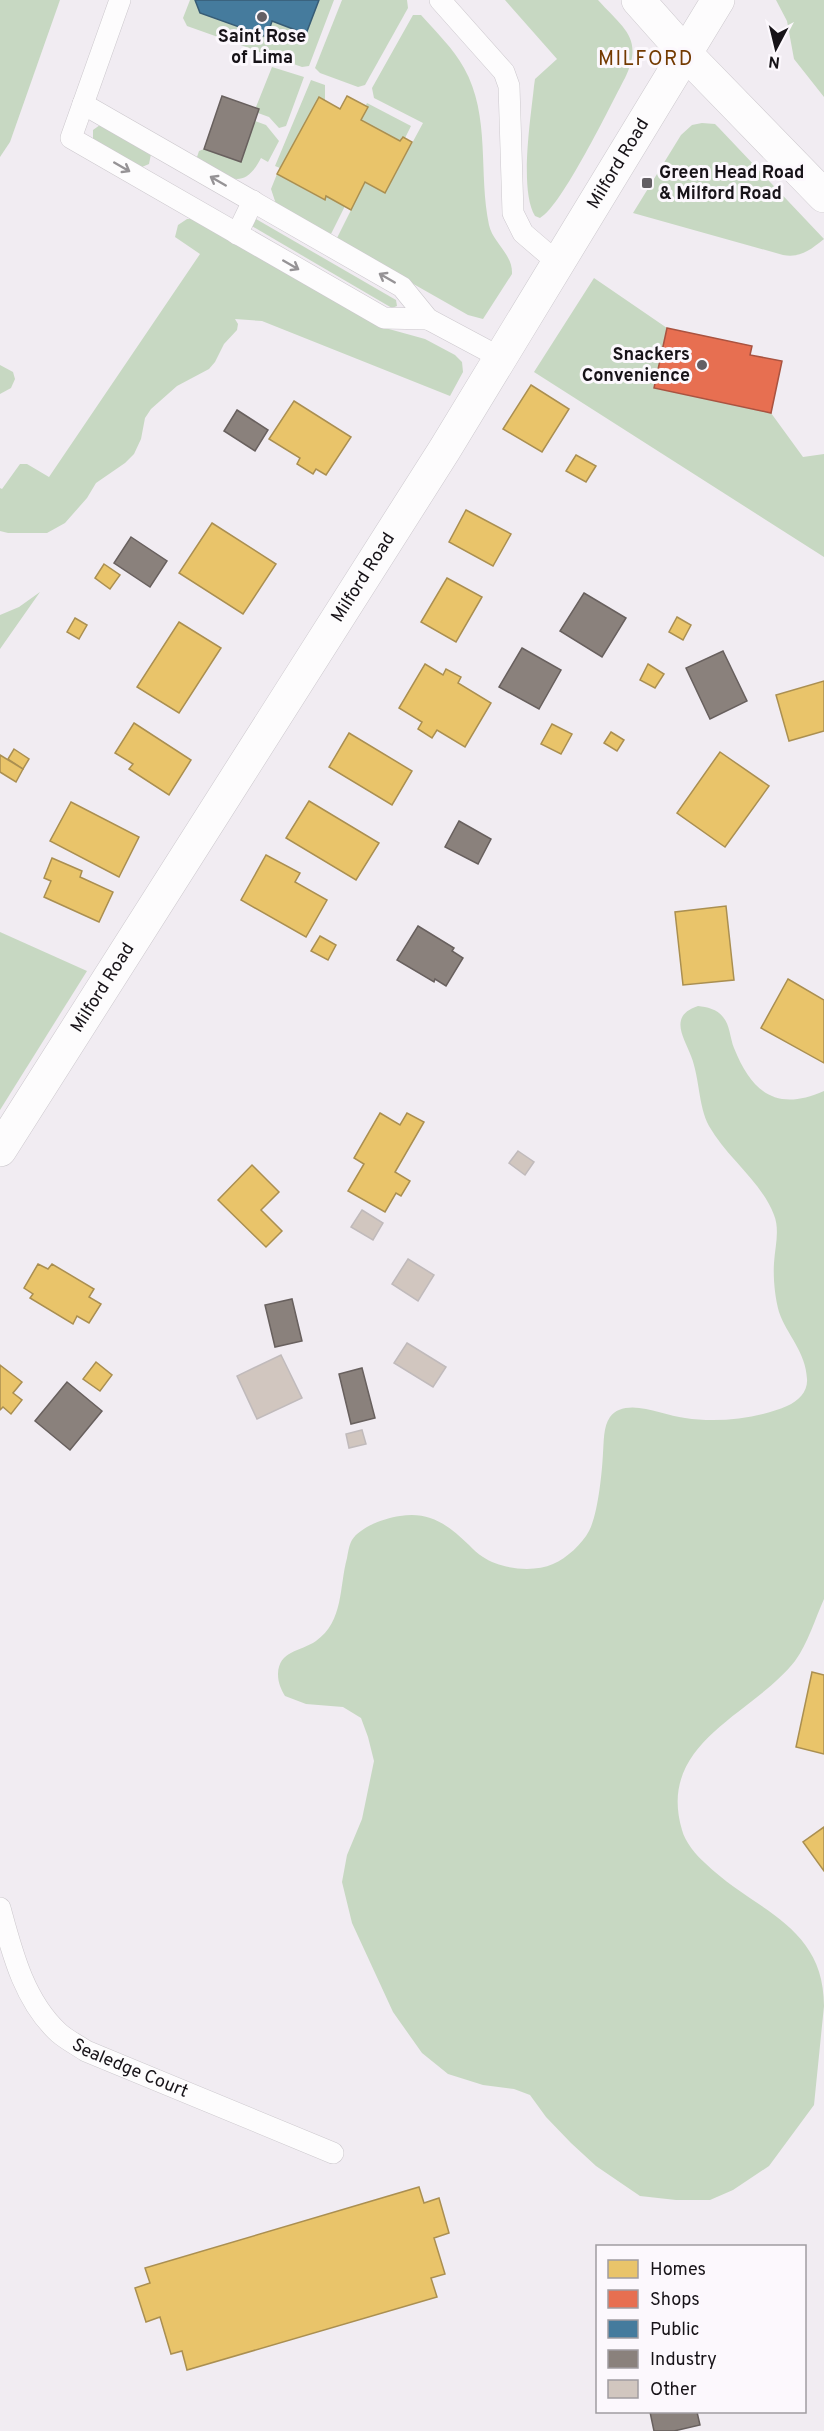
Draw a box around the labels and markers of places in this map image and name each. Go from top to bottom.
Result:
marker: Saint Rose of Lima [255,10,269,24]
place label: Saint Rose of Lima [218,26,306,70]
place label: Green Head Road & Milford Road [659,162,804,206]
marker: Green Head Road & Milford Road [640,176,654,190]
place label: Snackers Convenience [582,344,690,388]
marker: Snackers Convenience [695,358,709,372]

